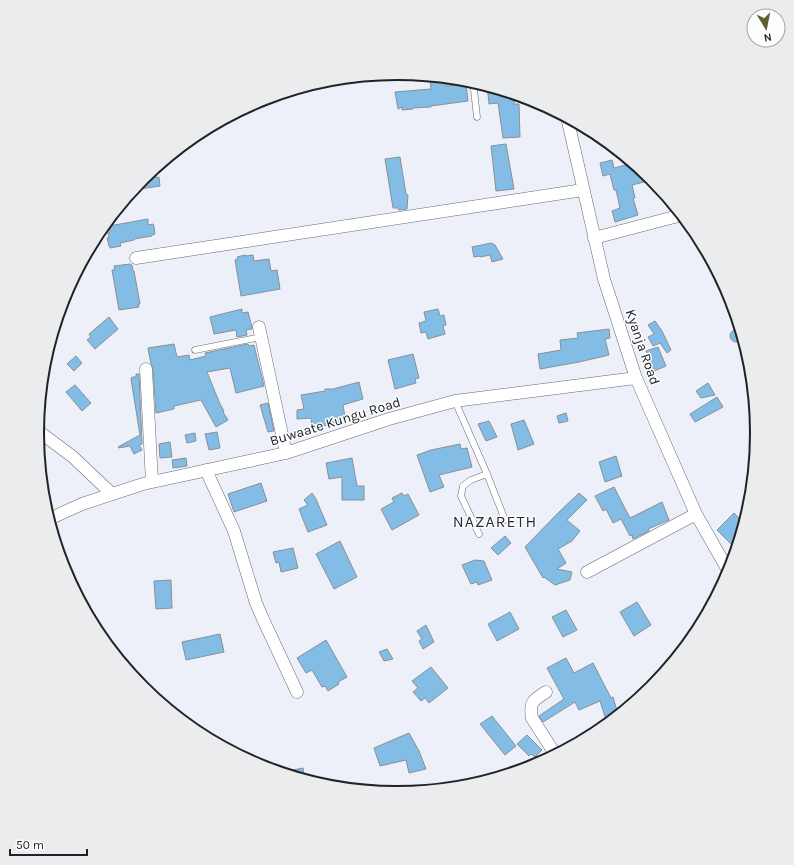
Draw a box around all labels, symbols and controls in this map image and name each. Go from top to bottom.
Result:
north arrow [746,8,786,48]
text: N [763,30,773,44]
street label: Kyanja Road [622,307,663,387]
street label: Buwaate Kungu Road [268,393,403,449]
district label: NAZARETH [453,512,537,531]
scale bar [10,831,87,857]
text: 50 m [16,838,44,852]

